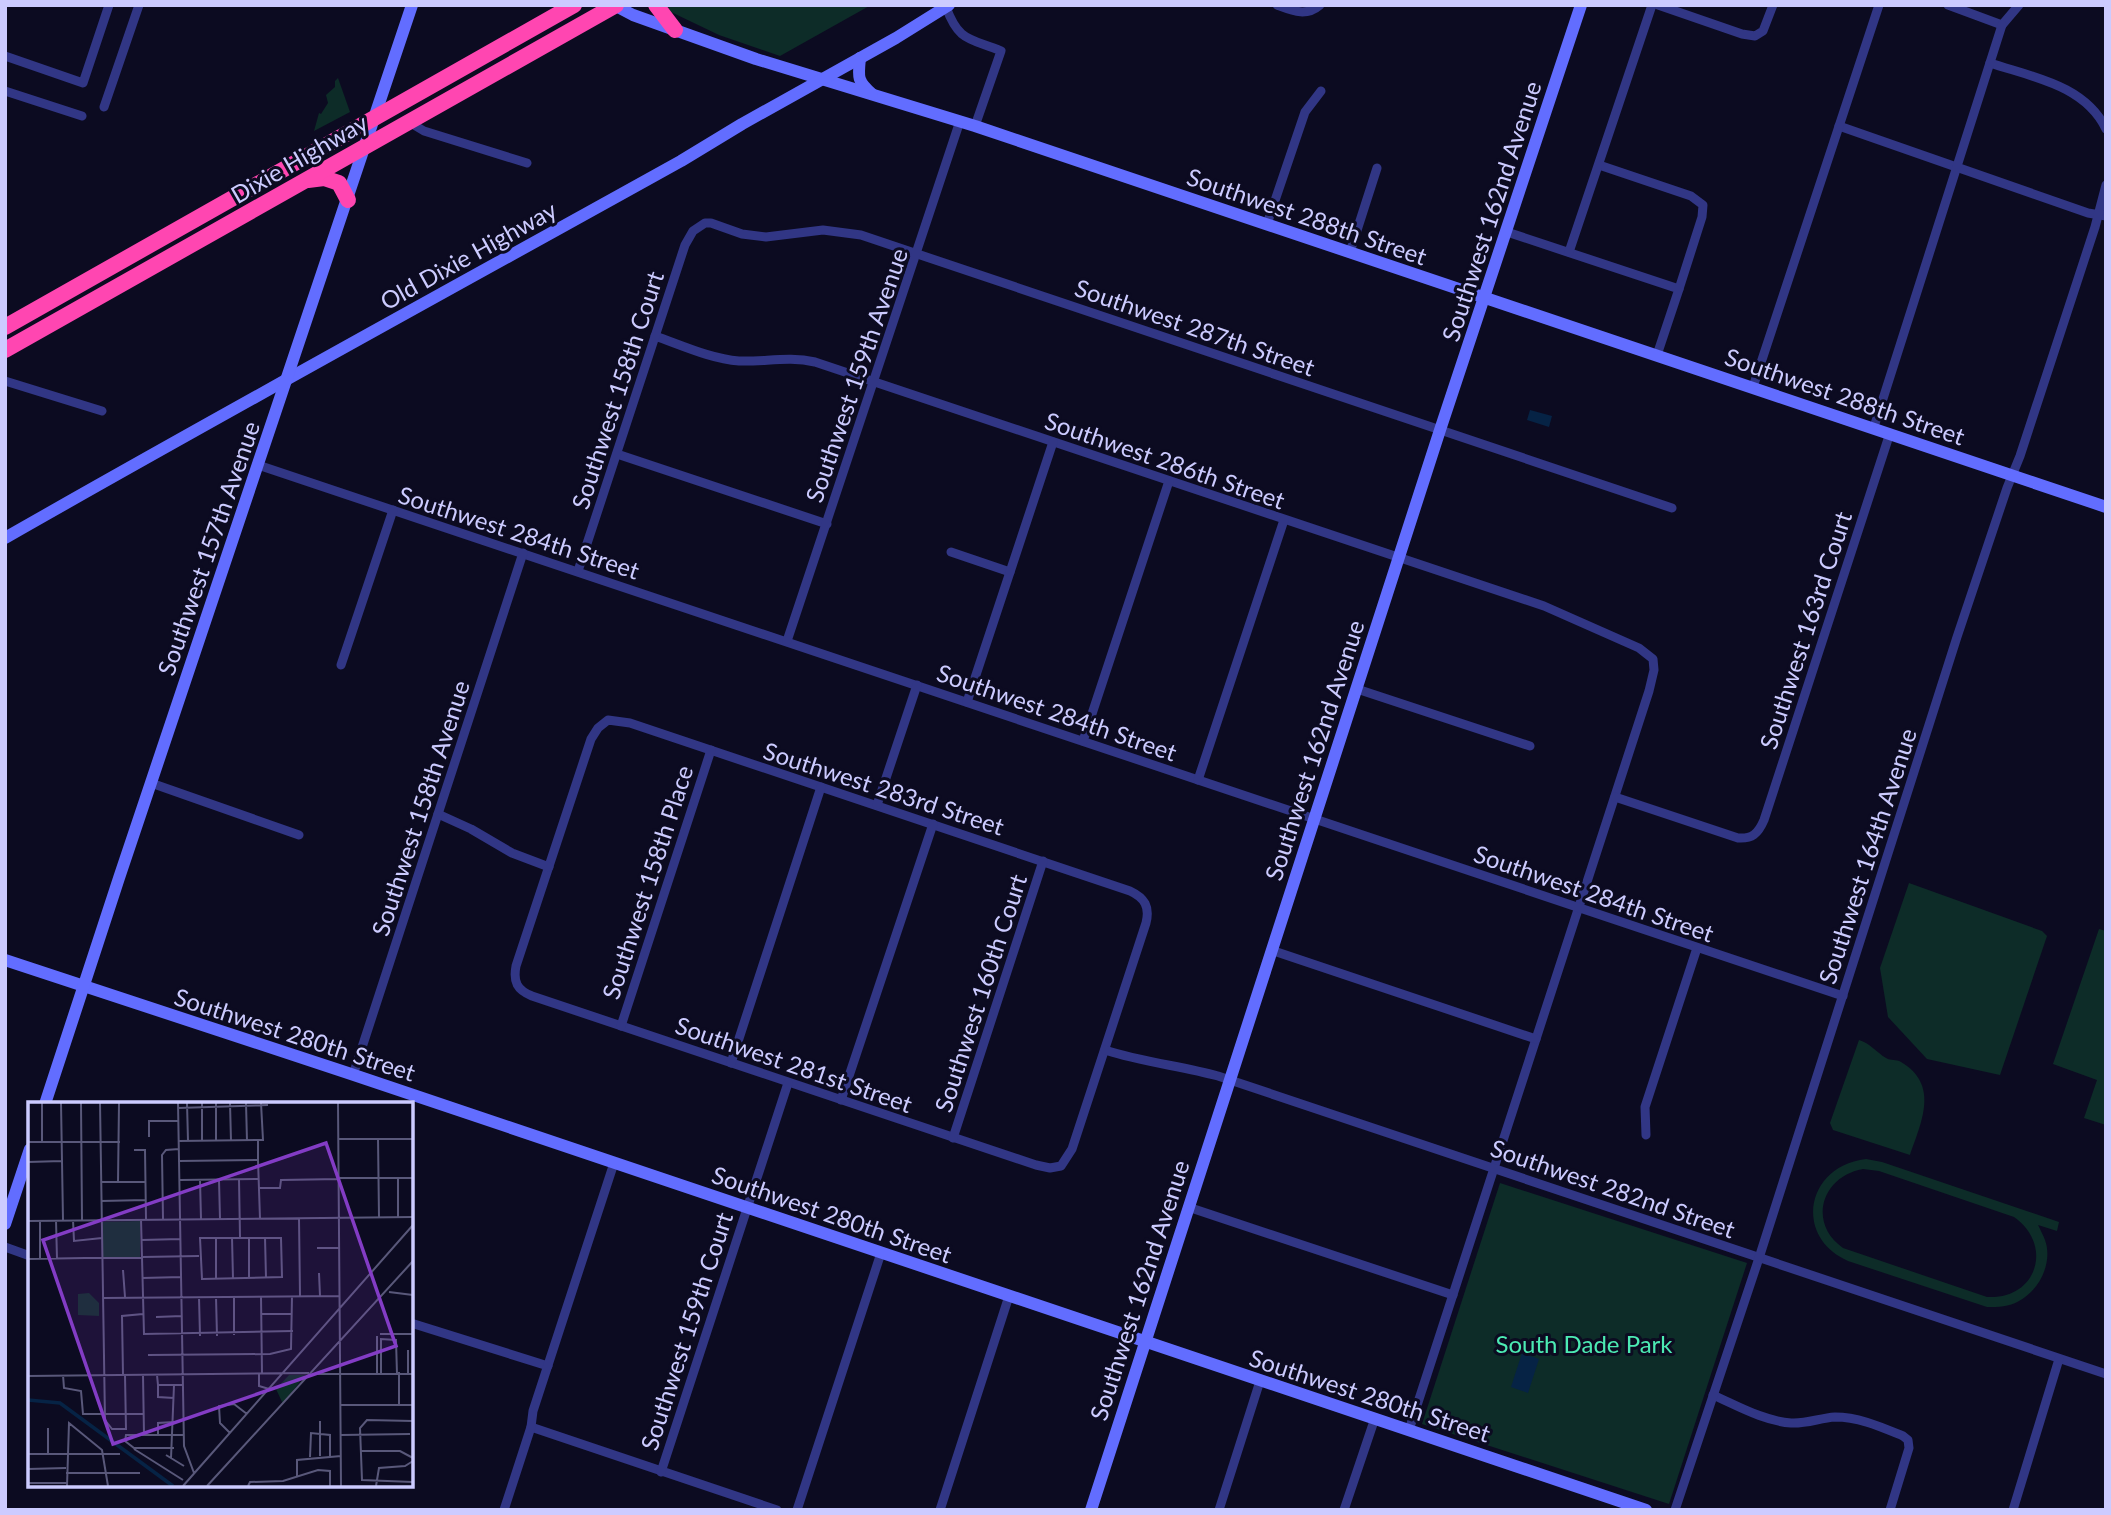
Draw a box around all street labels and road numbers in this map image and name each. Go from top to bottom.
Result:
street label: Southwest 162nd Avenue [1435,77,1547,345]
street label: Dixie Highway [226,107,373,209]
street label: Southwest 288th Street [1183,161,1431,271]
street label: Old Dixie Highway [375,194,562,315]
street label: Southwest 159th Avenue [799,244,913,506]
street label: Southwest 158th Court [565,267,669,513]
street label: Southwest 287th Street [1071,272,1319,382]
street label: Southwest 288th Street [1721,341,1969,451]
street label: Southwest 286th Street [1041,405,1289,515]
street label: Southwest 157th Avenue [151,417,265,679]
street label: Southwest 284th Street [395,479,643,585]
street label: Southwest 163rd Court [1753,507,1857,752]
street label: Southwest 162nd Avenue [1258,616,1370,884]
street label: Southwest 284th Street [933,657,1181,767]
street label: Southwest 158th Avenue [365,677,475,939]
street label: Southwest 164th Avenue [1812,725,1922,987]
street label: Southwest 283rd Street [760,735,1008,841]
street label: Southwest 158th Place [595,761,699,1003]
street label: Southwest 284th Street [1470,838,1718,948]
street label: Southwest 160th Court [928,870,1032,1116]
street label: Southwest 280th Street [171,981,419,1087]
street label: Southwest 281st Street [672,1010,917,1118]
street label: Southwest 282nd Street [1487,1133,1739,1244]
street label: Southwest 162nd Avenue [1083,1156,1195,1424]
street label: Southwest 280th Street [708,1159,956,1269]
street label: Southwest 159th Court [634,1208,738,1454]
street label: Southwest 280th Street [1246,1342,1494,1448]

